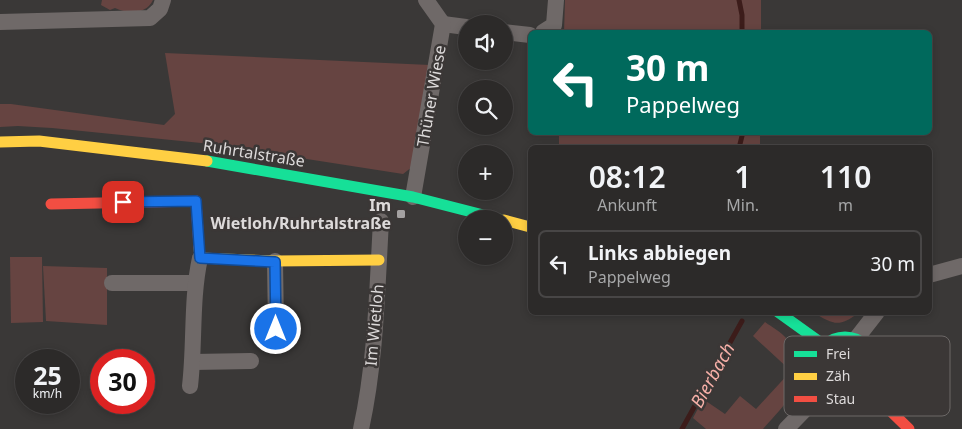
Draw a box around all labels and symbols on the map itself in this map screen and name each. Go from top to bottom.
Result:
street label: Thüner Wiese [411,43,451,149]
street label: Ruhrtalstraße [201,134,307,172]
pin [102,181,144,223]
place label: Im Wietloh/Ruhrtalstraße [210,194,391,234]
marker: Im Wietloh/Ruhrtalstraße [395,208,407,220]
street label: Im Wietloh [359,283,389,367]
position arrow [249,302,301,354]
legend [784,336,950,416]
water label: Bierbach [684,338,740,412]
text: Frei [826,344,850,363]
speed limit sign: 30 [90,349,155,414]
text: Zäh [826,366,851,385]
text: Stau [826,389,855,408]

